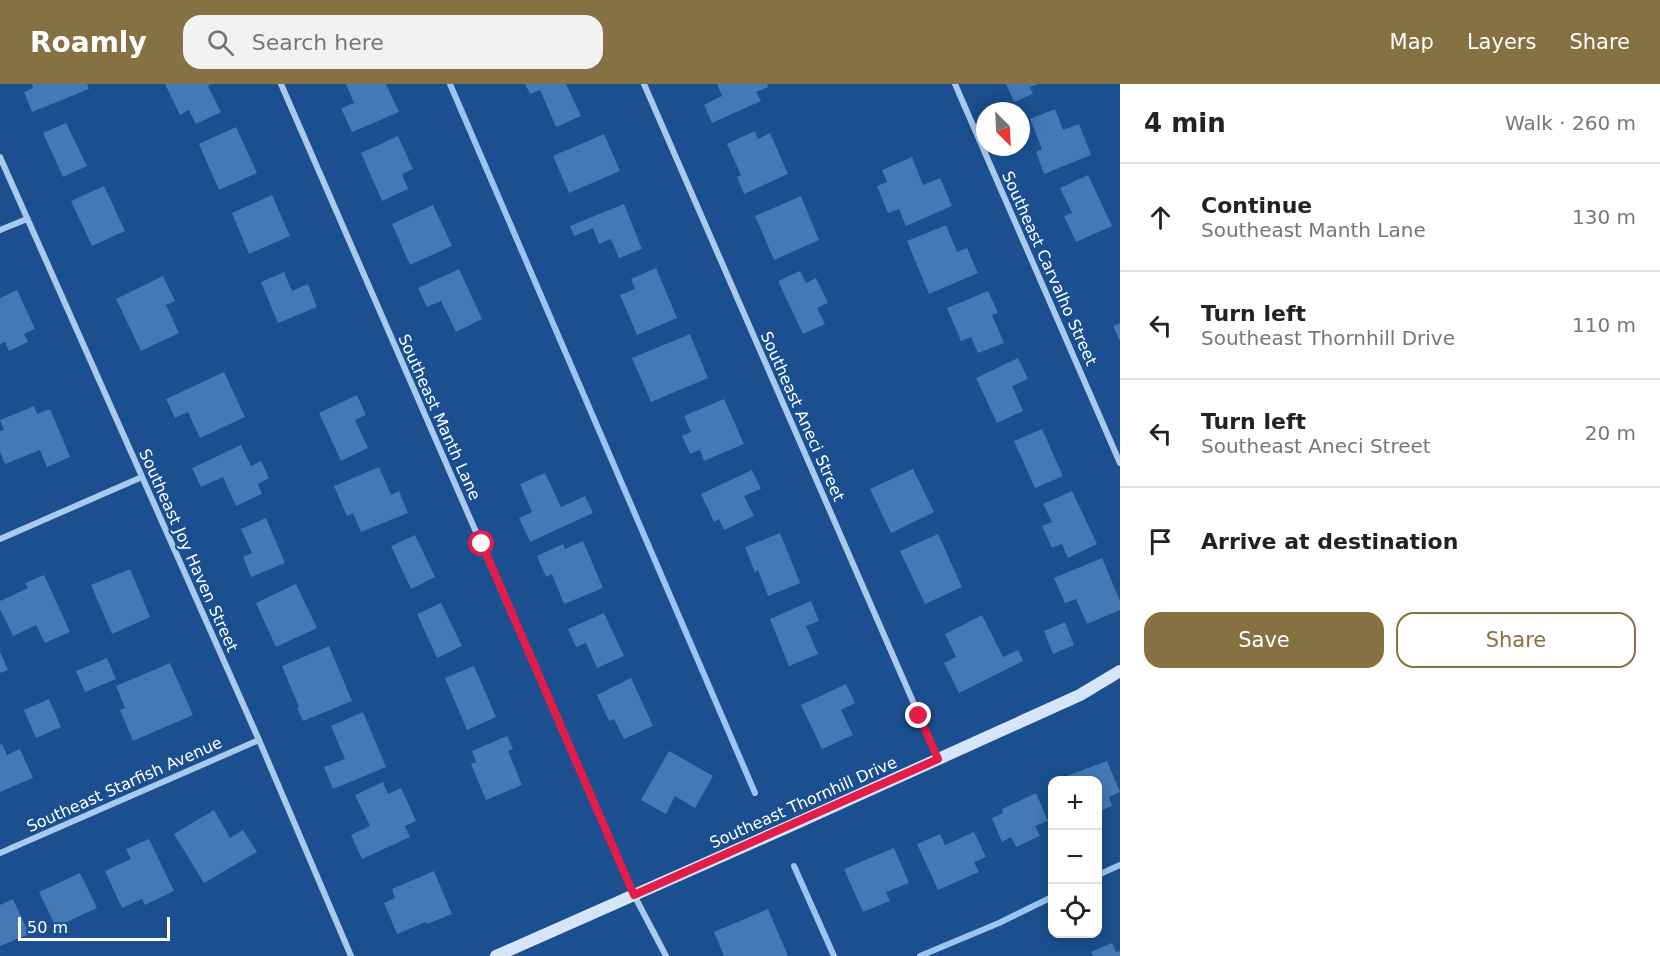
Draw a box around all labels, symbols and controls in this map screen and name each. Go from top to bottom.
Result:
search box [183,15,603,69]
text: Roamly [30,26,147,59]
icon: search [204,26,237,59]
text: Search here [252,30,384,55]
text: Map [1390,30,1434,54]
text: Layers [1467,30,1536,54]
text: Share [1569,30,1630,54]
north arrow [976,102,1030,156]
text: 4 min [1144,108,1226,138]
text: Walk · 260 m [1505,111,1636,135]
street label: Southeast Carvalho Street [998,168,1101,368]
text: Continue [1201,193,1312,218]
icon: ahead [1144,201,1177,234]
text: 130 m [1572,205,1636,229]
text: Southeast Manth Lane [1201,218,1426,242]
text: Turn left [1201,301,1306,326]
icon: left [1144,309,1177,342]
text: 110 m [1572,313,1636,337]
text: Southeast Thornhill Drive [1201,326,1455,350]
street label: Southeast Aneci Street [757,328,849,504]
street label: Southeast Manth Lane [394,331,485,503]
text: Turn left [1201,409,1306,434]
icon: left [1144,417,1177,450]
text: 20 m [1585,421,1636,445]
text: Southeast Aneci Street [1201,434,1431,458]
street label: Southeast Joy Haven Street [135,446,242,655]
icon: arrive [1144,525,1177,558]
text: Arrive at destination [1201,529,1458,554]
route start [468,530,494,556]
button: Save [1144,612,1384,668]
button: Share [1396,612,1636,668]
route end [905,702,931,728]
street label: Southeast Starfish Avenue [24,733,225,836]
street label: Southeast Thornhill Drive [707,752,900,852]
map controls [1048,776,1102,938]
button: + [1048,776,1102,830]
button: − [1048,830,1102,884]
button: locate [1048,884,1102,938]
scale bar [18,914,170,942]
text: 50 m [27,918,68,937]

